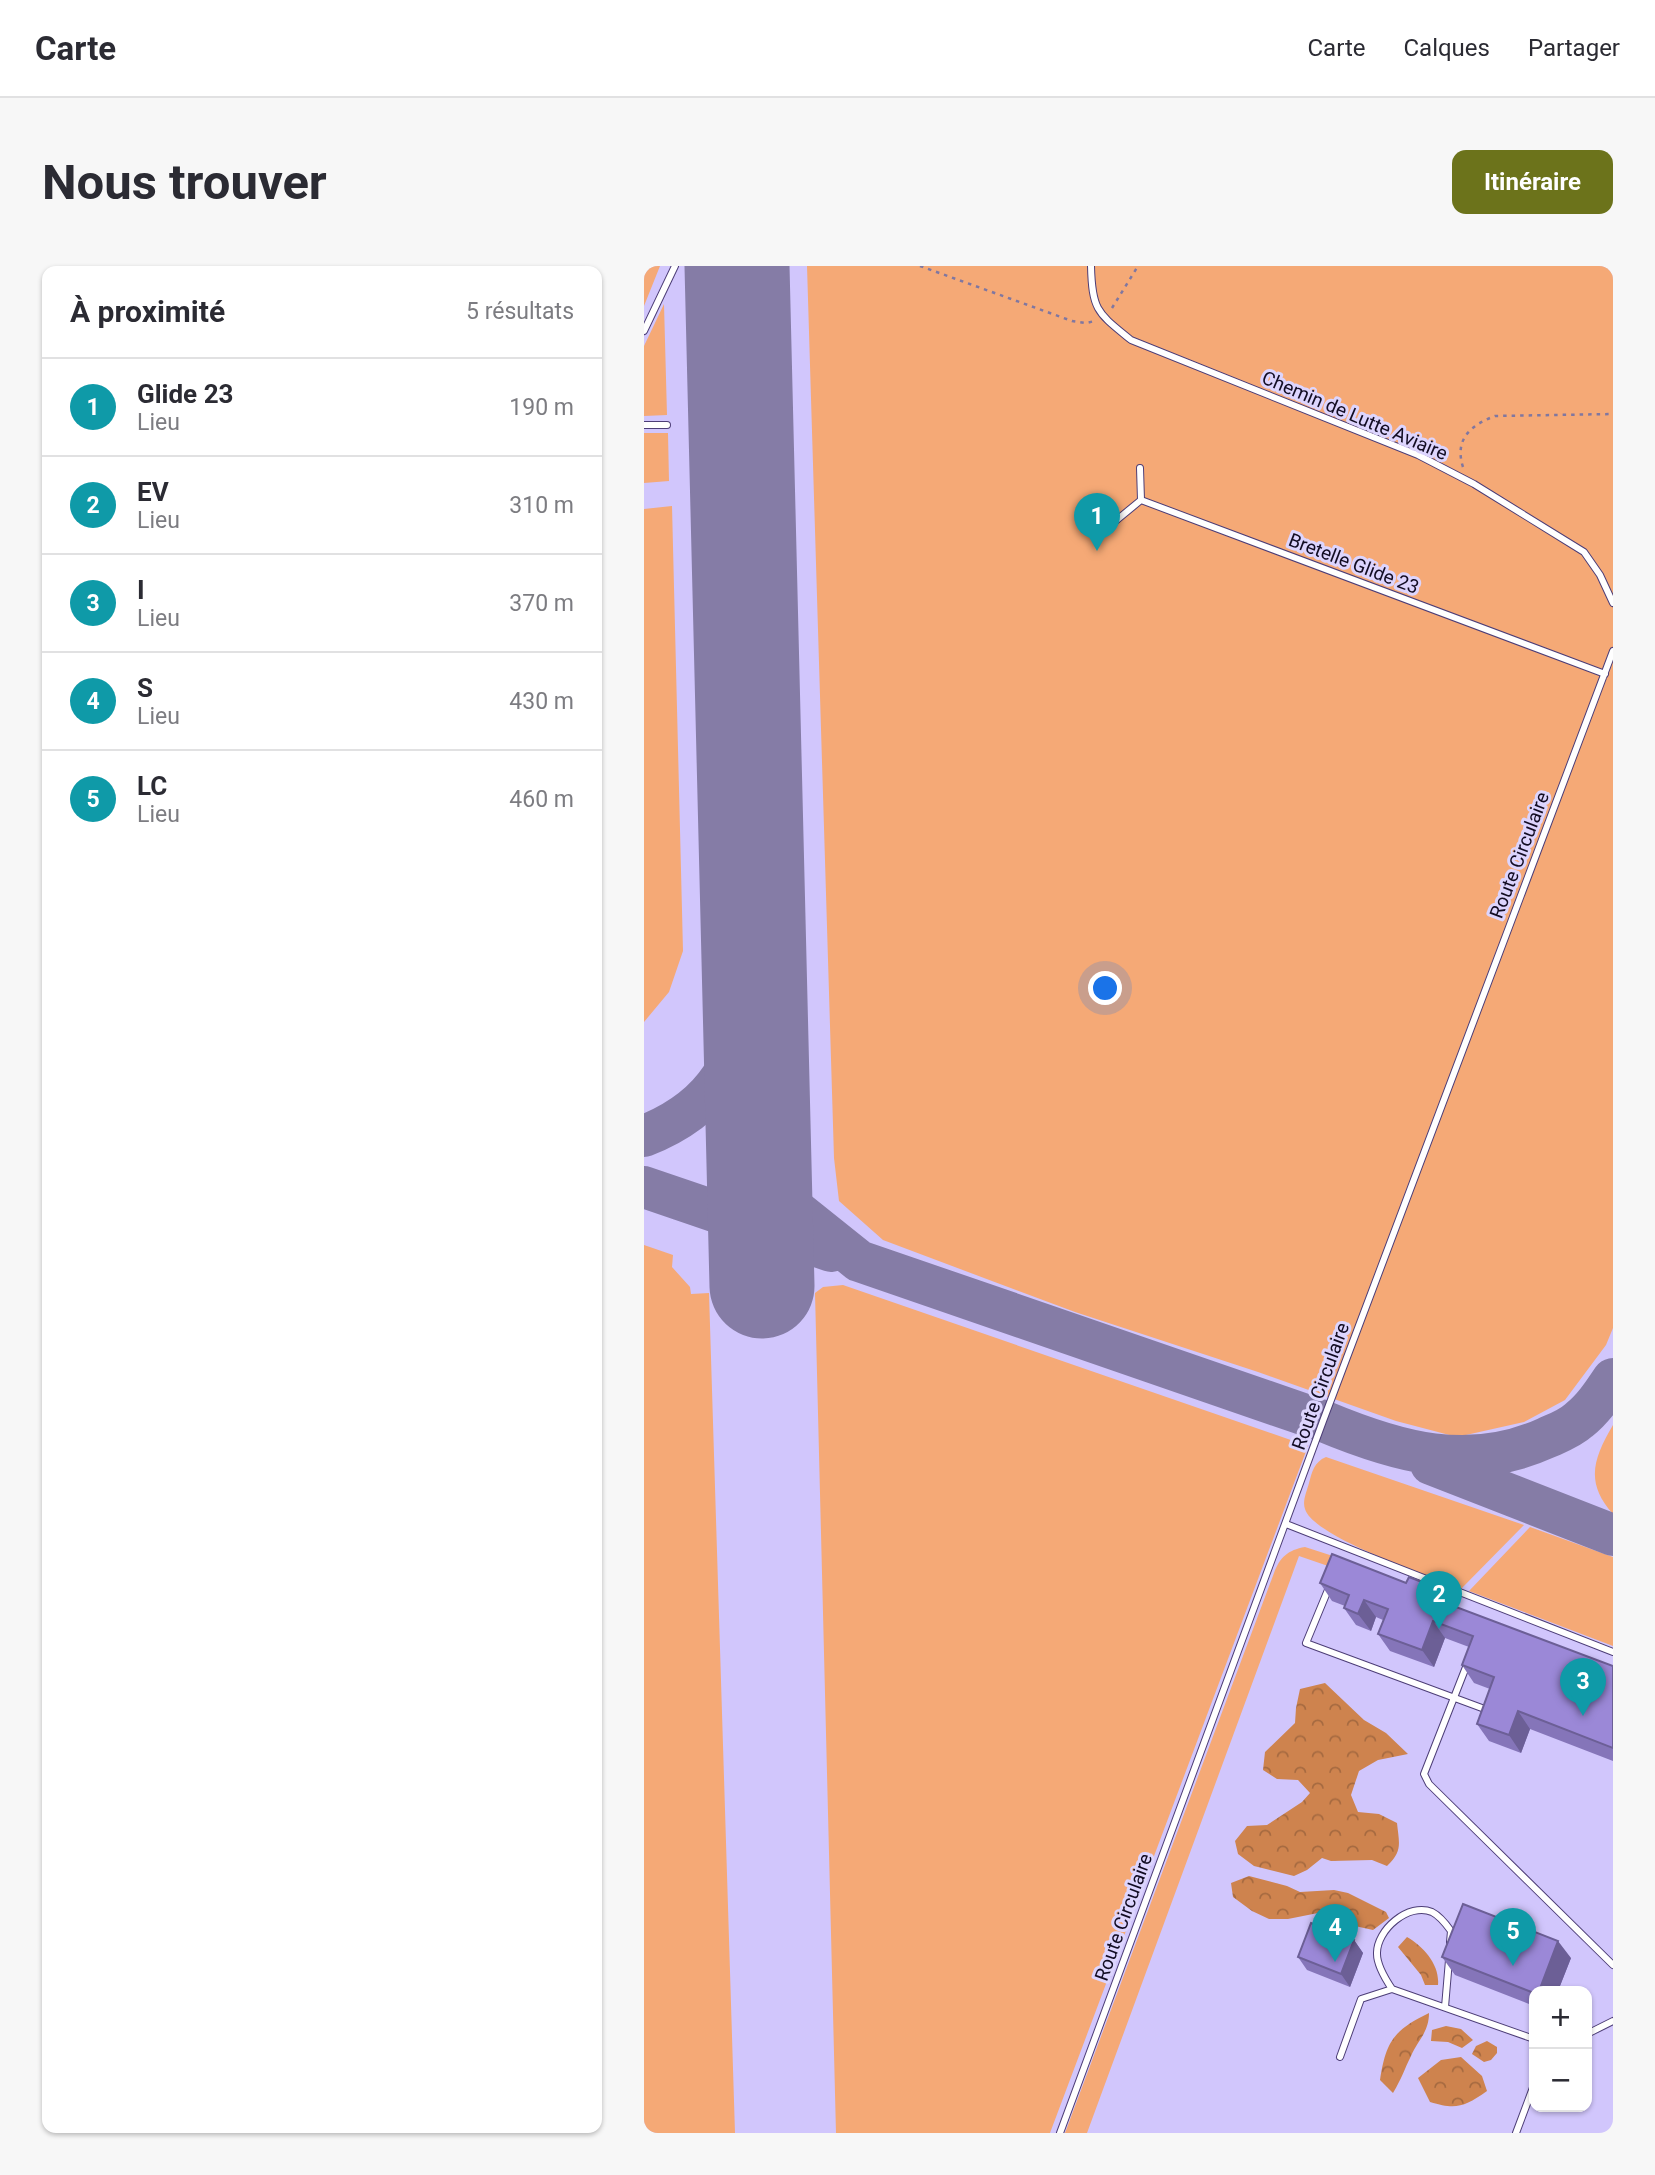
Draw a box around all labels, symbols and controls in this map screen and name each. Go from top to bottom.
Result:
text: Carte [35,29,116,68]
text: Carte [1307,34,1365,62]
text: Calques [1403,34,1490,62]
text: Partager [1528,34,1620,62]
button: Itinéraire [1452,150,1613,214]
text: Nous trouver [42,154,327,211]
text: À proximité [70,294,225,329]
text: 5 résultats [466,298,574,325]
street label: Chemin de Lutte Aviaire [1259,366,1451,465]
text: Glide 23 [137,379,233,409]
text: 1 [86,394,100,421]
text: 190 m [509,394,574,421]
text: Lieu [137,409,180,436]
text: EV [137,477,169,507]
text: 2 [86,492,100,519]
text: 310 m [509,492,574,519]
pin: 1 [1074,493,1120,551]
text: Lieu [137,507,180,534]
street label: Bretelle Glide 23 [1285,528,1422,599]
text: I [137,575,145,605]
text: 3 [86,590,100,617]
text: 370 m [509,590,574,617]
text: Lieu [137,605,180,632]
text: S [137,673,153,703]
text: 4 [86,688,100,715]
text: 430 m [509,688,574,715]
text: Lieu [137,703,180,730]
text: LC [137,771,167,801]
text: 5 [86,786,100,813]
text: 460 m [509,786,574,813]
street label: Route Circulaire [1485,789,1554,922]
text: Lieu [137,801,180,828]
your location [1088,971,1122,1005]
street label: Route Circulaire [1287,1319,1354,1453]
pin: 2 [1416,1571,1462,1629]
pin: 3 [1560,1658,1606,1716]
street label: Route Circulaire [1090,1850,1157,1984]
pin: 4 [1312,1904,1358,1962]
pin: 5 [1490,1908,1536,1966]
map controls [1529,1986,1592,2112]
button: + [1529,1986,1592,2049]
button: − [1529,2049,1592,2112]

